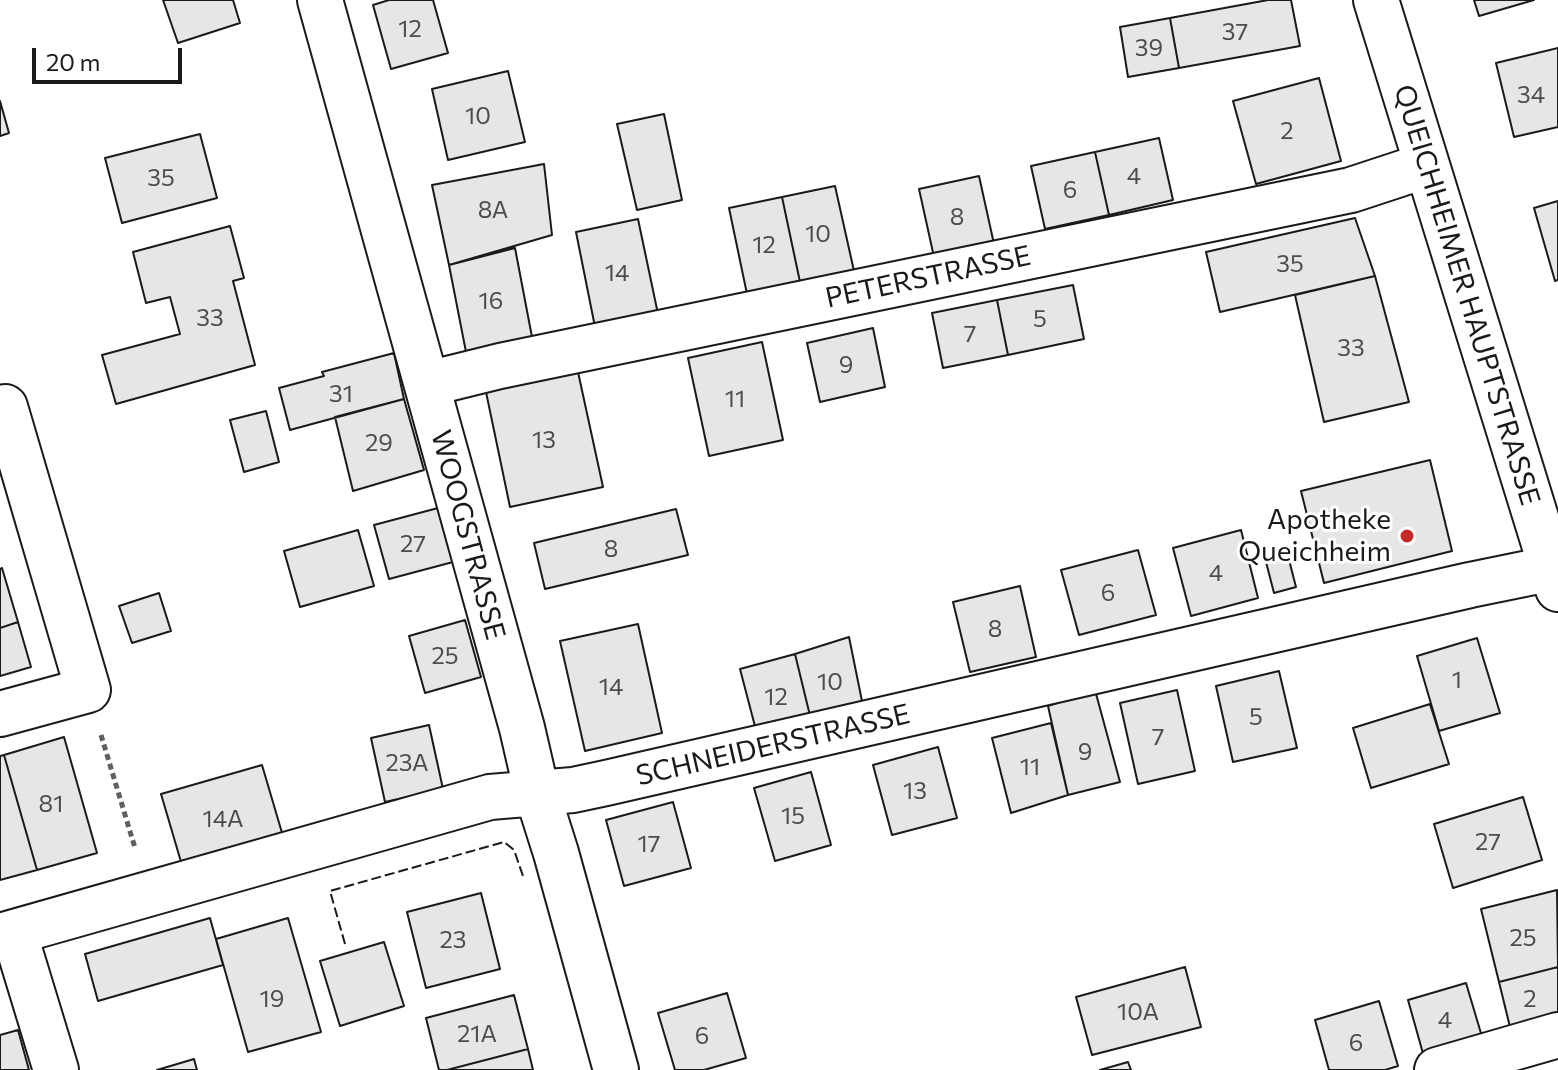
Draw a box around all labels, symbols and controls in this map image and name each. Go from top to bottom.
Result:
house number: 12 [398,15,422,43]
house number: 37 [1222,18,1248,46]
scale bar [36,32,186,82]
house number: 39 [1135,34,1163,62]
text: 20 m [46,47,100,76]
street label: QUEICHHEIMER HAUPTSTRASSE [1387,81,1547,509]
house number: 34 [1517,81,1545,109]
house number: 10 [465,102,491,130]
house number: 2 [1280,117,1294,145]
house number: 4 [1127,162,1141,190]
house number: 35 [147,164,175,192]
house number: 6 [1063,176,1077,204]
house number: 8A [478,196,508,224]
house number: 8 [950,203,964,231]
house number: 10 [805,220,831,248]
house number: 12 [752,231,776,259]
street label: PETERSTRASSE [822,239,1034,315]
house number: 35 [1276,250,1304,278]
house number: 14 [605,259,629,287]
house number: 16 [479,287,503,315]
house number: 33 [196,304,224,332]
house number: 5 [1033,305,1047,333]
house number: 7 [964,320,976,348]
house number: 33 [1337,334,1365,362]
house number: 9 [839,351,853,379]
house number: 31 [329,380,353,408]
house number: 11 [725,385,745,413]
street label: WOOGSTRASSE [424,426,512,644]
house number: 13 [532,426,556,454]
house number: 29 [365,429,393,457]
place label: Apotheke Queichheim [1238,503,1391,569]
marker: Apotheke Queichheim [1398,527,1416,545]
house number: 27 [400,530,426,558]
house number: 8 [604,535,618,563]
house number: 4 [1209,559,1223,587]
house number: 6 [1101,579,1115,607]
house number: 8 [988,615,1002,643]
house number: 25 [431,642,459,670]
house number: 1 [1452,666,1462,694]
house number: 10 [817,668,843,696]
house number: 14 [599,673,623,701]
house number: 12 [764,683,788,711]
street label: SCHNEIDERSTRASSE [633,697,913,793]
house number: 5 [1249,703,1263,731]
house number: 7 [1152,723,1164,751]
house number: 9 [1078,738,1092,766]
house number: 23A [385,749,429,777]
house number: 11 [1020,753,1040,781]
house number: 13 [903,777,927,805]
house number: 81 [39,790,63,818]
house number: 15 [781,802,805,830]
house number: 14A [202,805,244,833]
house number: 27 [1475,828,1501,856]
house number: 17 [638,830,660,858]
house number: 25 [1509,924,1537,952]
house number: 23 [440,926,466,954]
house number: 19 [260,985,284,1013]
house number: 2 [1523,985,1537,1013]
house number: 10A [1117,998,1159,1026]
house number: 4 [1438,1006,1452,1034]
house number: 21A [457,1020,497,1048]
house number: 6 [695,1022,709,1050]
house number: 6 [1349,1029,1363,1057]

